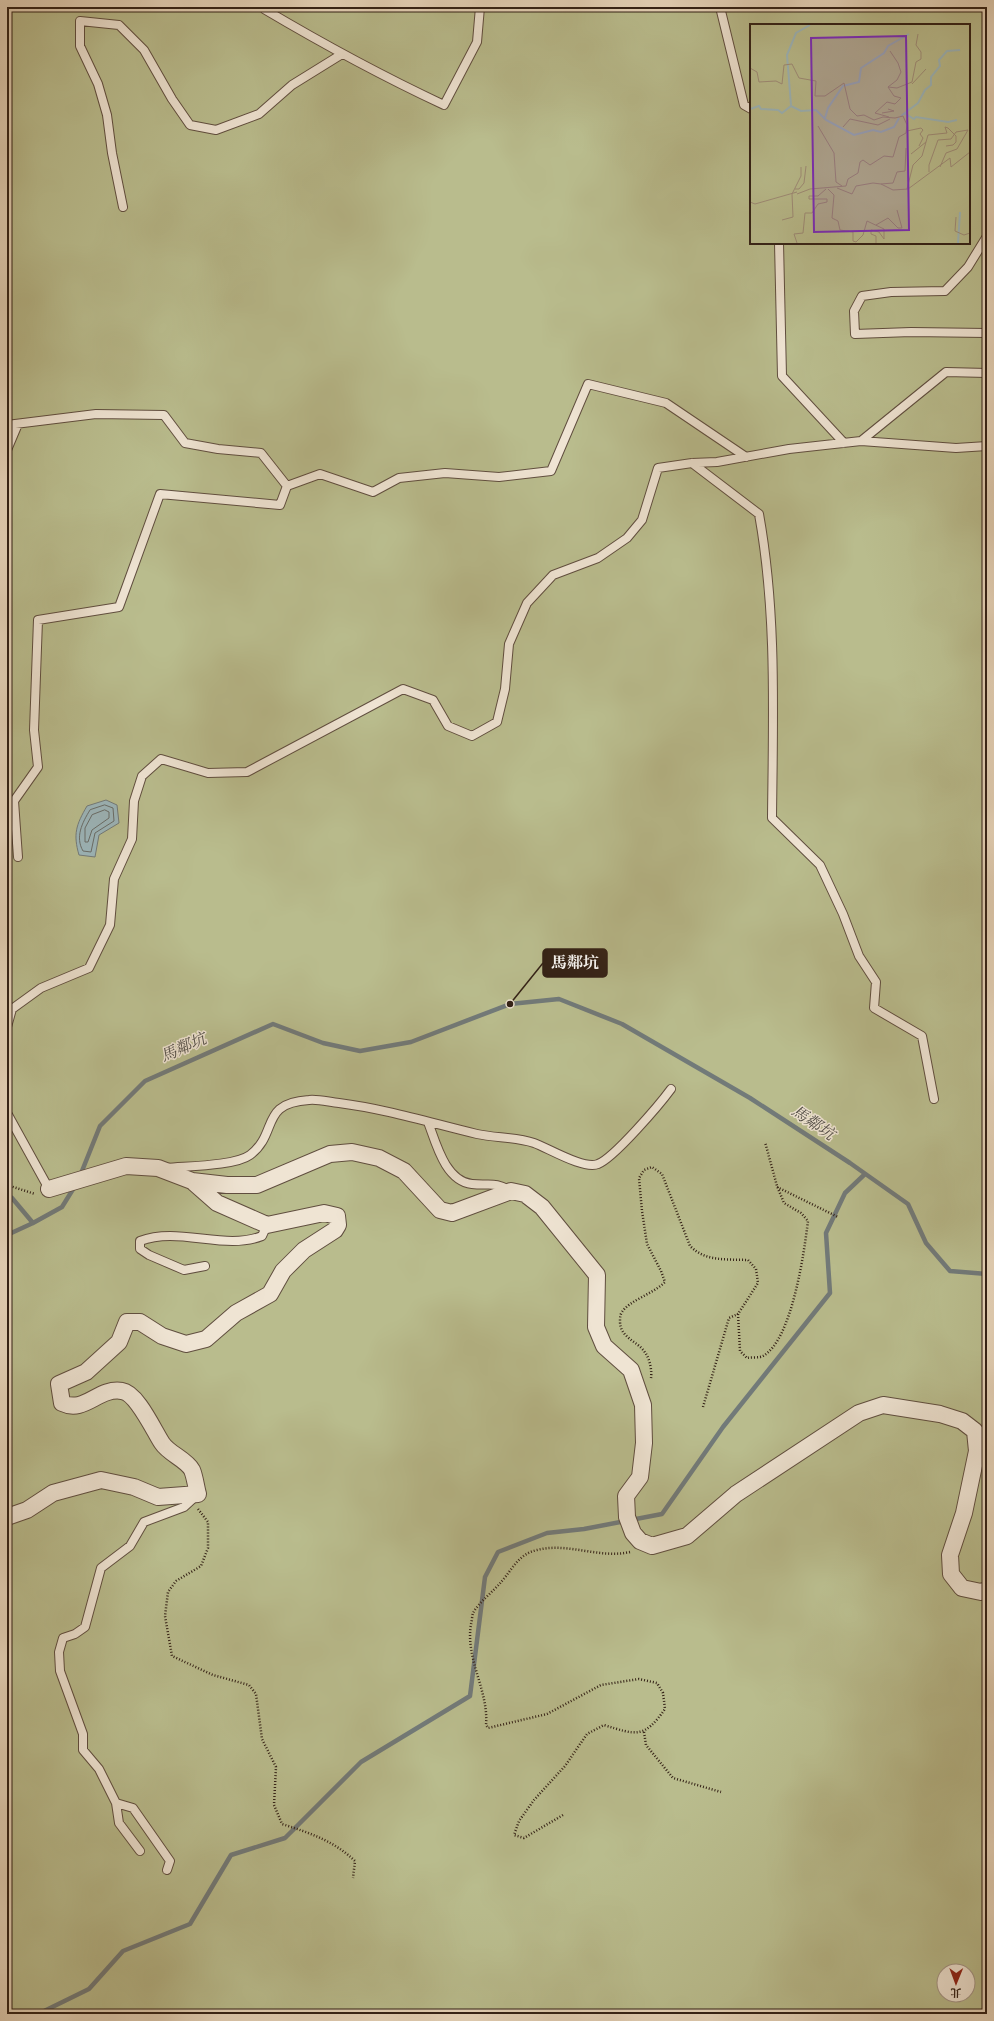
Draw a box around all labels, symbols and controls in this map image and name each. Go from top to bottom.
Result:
inset map [750,24,970,244]
callout: 馬鄰坑 [543,949,607,977]
text: 馬鄰坑 [551,953,599,976]
water label: 馬鄰坑 [157,1028,212,1069]
water label: 馬鄰坑 [786,1101,840,1148]
north arrow [936,1963,976,2003]
text: 北 [950,1984,961,2000]

